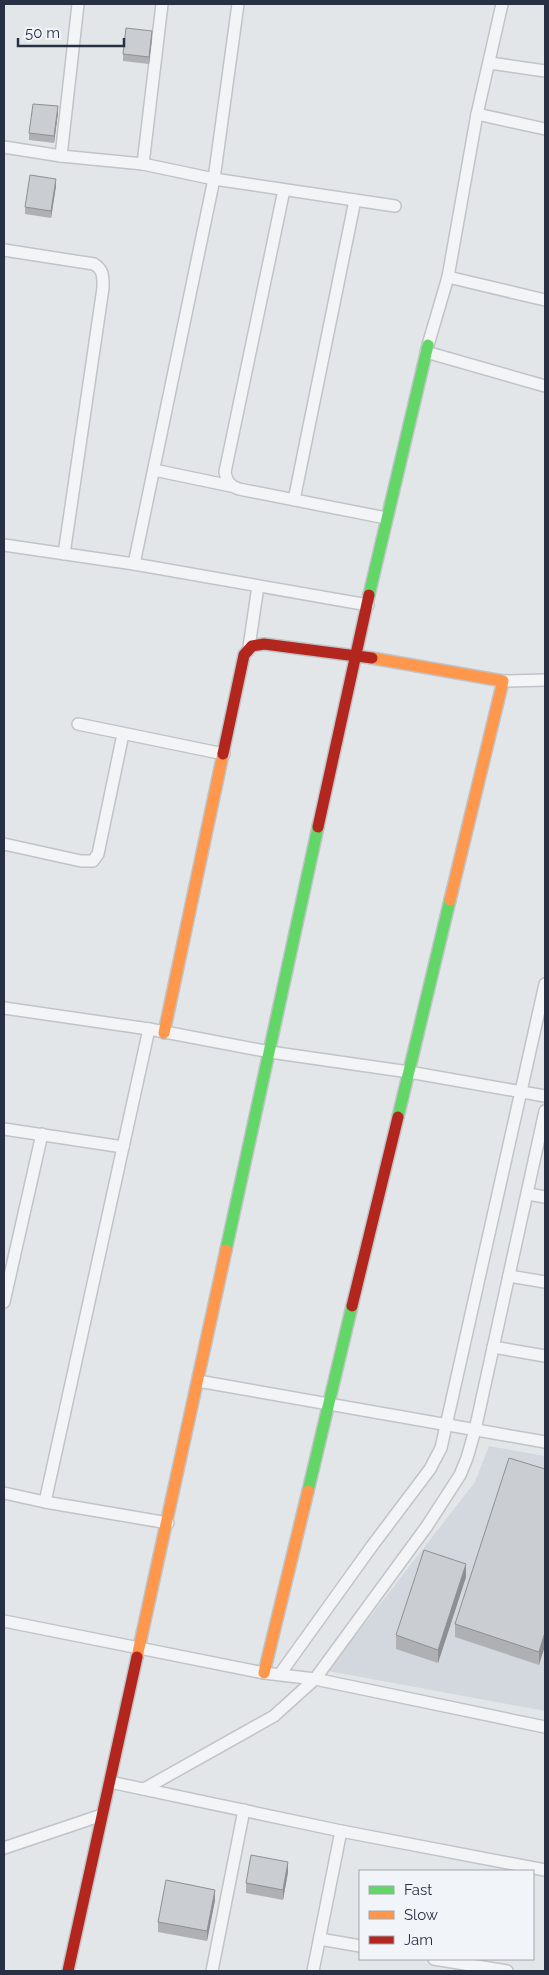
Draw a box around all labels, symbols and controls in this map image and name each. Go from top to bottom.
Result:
scale bar [18,15,124,47]
text: 50 m [25,24,60,42]
legend [359,1870,534,1960]
text: Fast [404,1881,432,1899]
text: Slow [404,1906,438,1924]
text: Jam [404,1931,433,1949]

